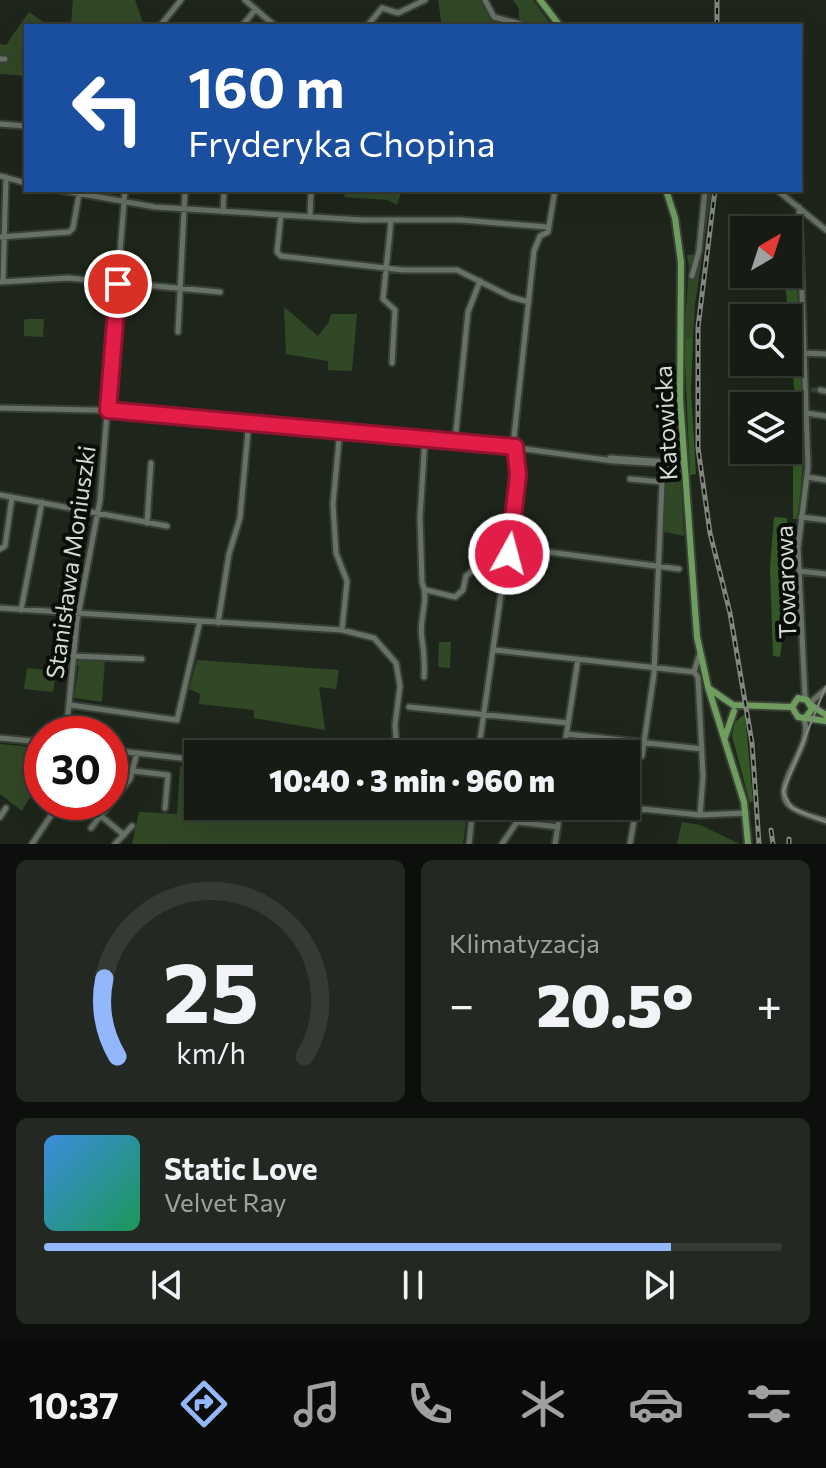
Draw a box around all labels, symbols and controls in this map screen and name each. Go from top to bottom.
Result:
text: 160 m [188,51,345,120]
icon: left [56,56,160,160]
text: Fryderyka Chopina [188,120,496,164]
north arrow [730,216,802,288]
map controls [730,216,802,464]
pin [84,250,152,318]
icon: arrive [96,262,140,306]
button: search [730,304,802,376]
street label: Katowicka [648,365,682,481]
button: layers [730,392,802,464]
street label: Stanisława Moniuszki [39,443,101,681]
position arrow [467,512,551,596]
street label: Towarowa [769,525,801,639]
speed limit sign: 30 [24,716,128,820]
text: 10:40 · 3 min · 960 m [269,761,555,798]
text: Klimatyzacja [449,927,600,958]
text: 25 [163,938,258,1040]
text: 20.5° [536,966,694,1039]
text: − [449,976,474,1030]
text: + [756,976,782,1030]
text: km/h [176,1035,245,1070]
text: Static Love [164,1149,318,1186]
text: Velvet Ray [164,1186,287,1217]
icon: previous [145,1263,189,1307]
icon: pause [391,1263,435,1307]
icon: next [637,1263,681,1307]
icon: directions [176,1376,232,1432]
icon: music [289,1376,345,1432]
icon: phone [402,1376,458,1432]
icon: climate [515,1376,571,1432]
icon: car [628,1376,684,1432]
icon: filters [741,1376,797,1432]
text: 10:37 [29,1382,119,1426]

